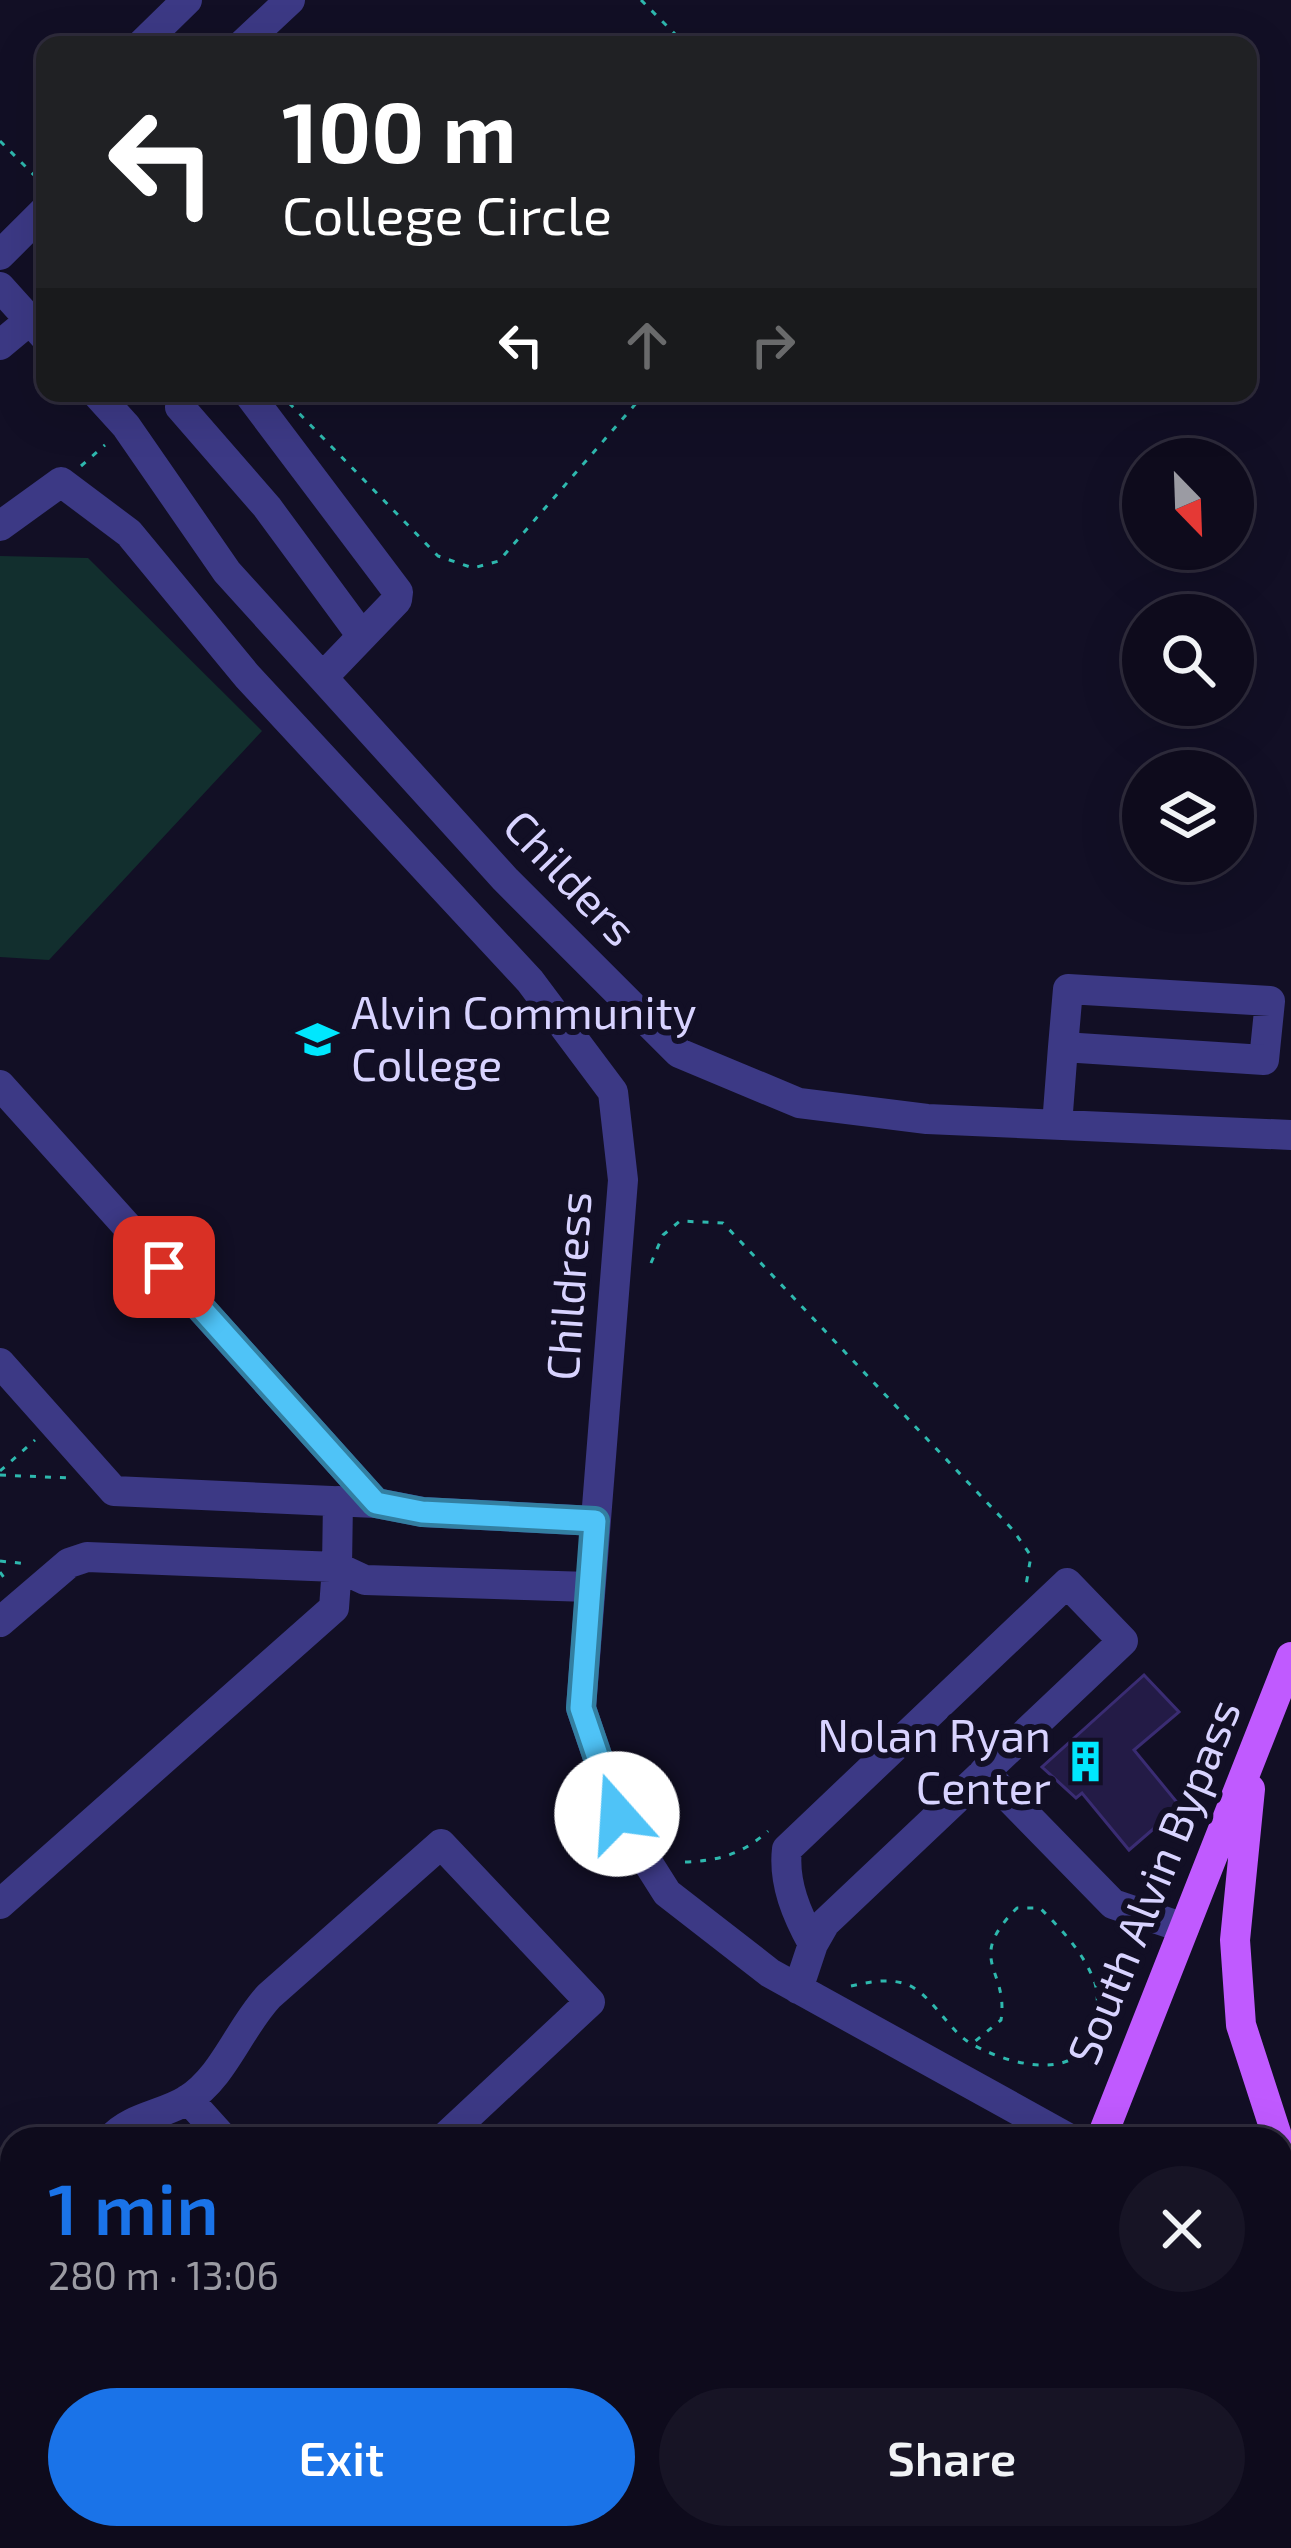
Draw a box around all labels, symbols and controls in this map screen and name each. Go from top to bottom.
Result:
text: 100 m [282,79,516,180]
icon: left [84,84,240,240]
text: College Circle [282,181,612,246]
icon: left [488,312,554,378]
icon: ahead [614,312,680,378]
icon: right [740,312,806,378]
north arrow [1122,438,1254,570]
map controls [1122,438,1254,882]
button: search [1122,594,1254,726]
button: layers [1122,750,1254,882]
street label: Childers [494,798,649,955]
place label: Alvin Community College [351,984,697,1090]
school or university icon: Alvin Community College [294,1016,340,1062]
street label: Childress [533,1189,601,1382]
pin [113,1216,215,1318]
icon: arrive [131,1234,197,1300]
street label: South Alvin Bypass [1054,1691,1250,2071]
place label: Nolan Ryan Center [817,1707,1051,1813]
building icon: Nolan Ryan Center [1062,1739,1108,1785]
position arrow [554,1751,680,1877]
text: 1 min [48,2163,219,2249]
button: close [1119,2166,1245,2292]
text: 280 m · 13:06 [48,2251,279,2298]
button: Exit [48,2388,635,2526]
button: Share [659,2388,1245,2526]

